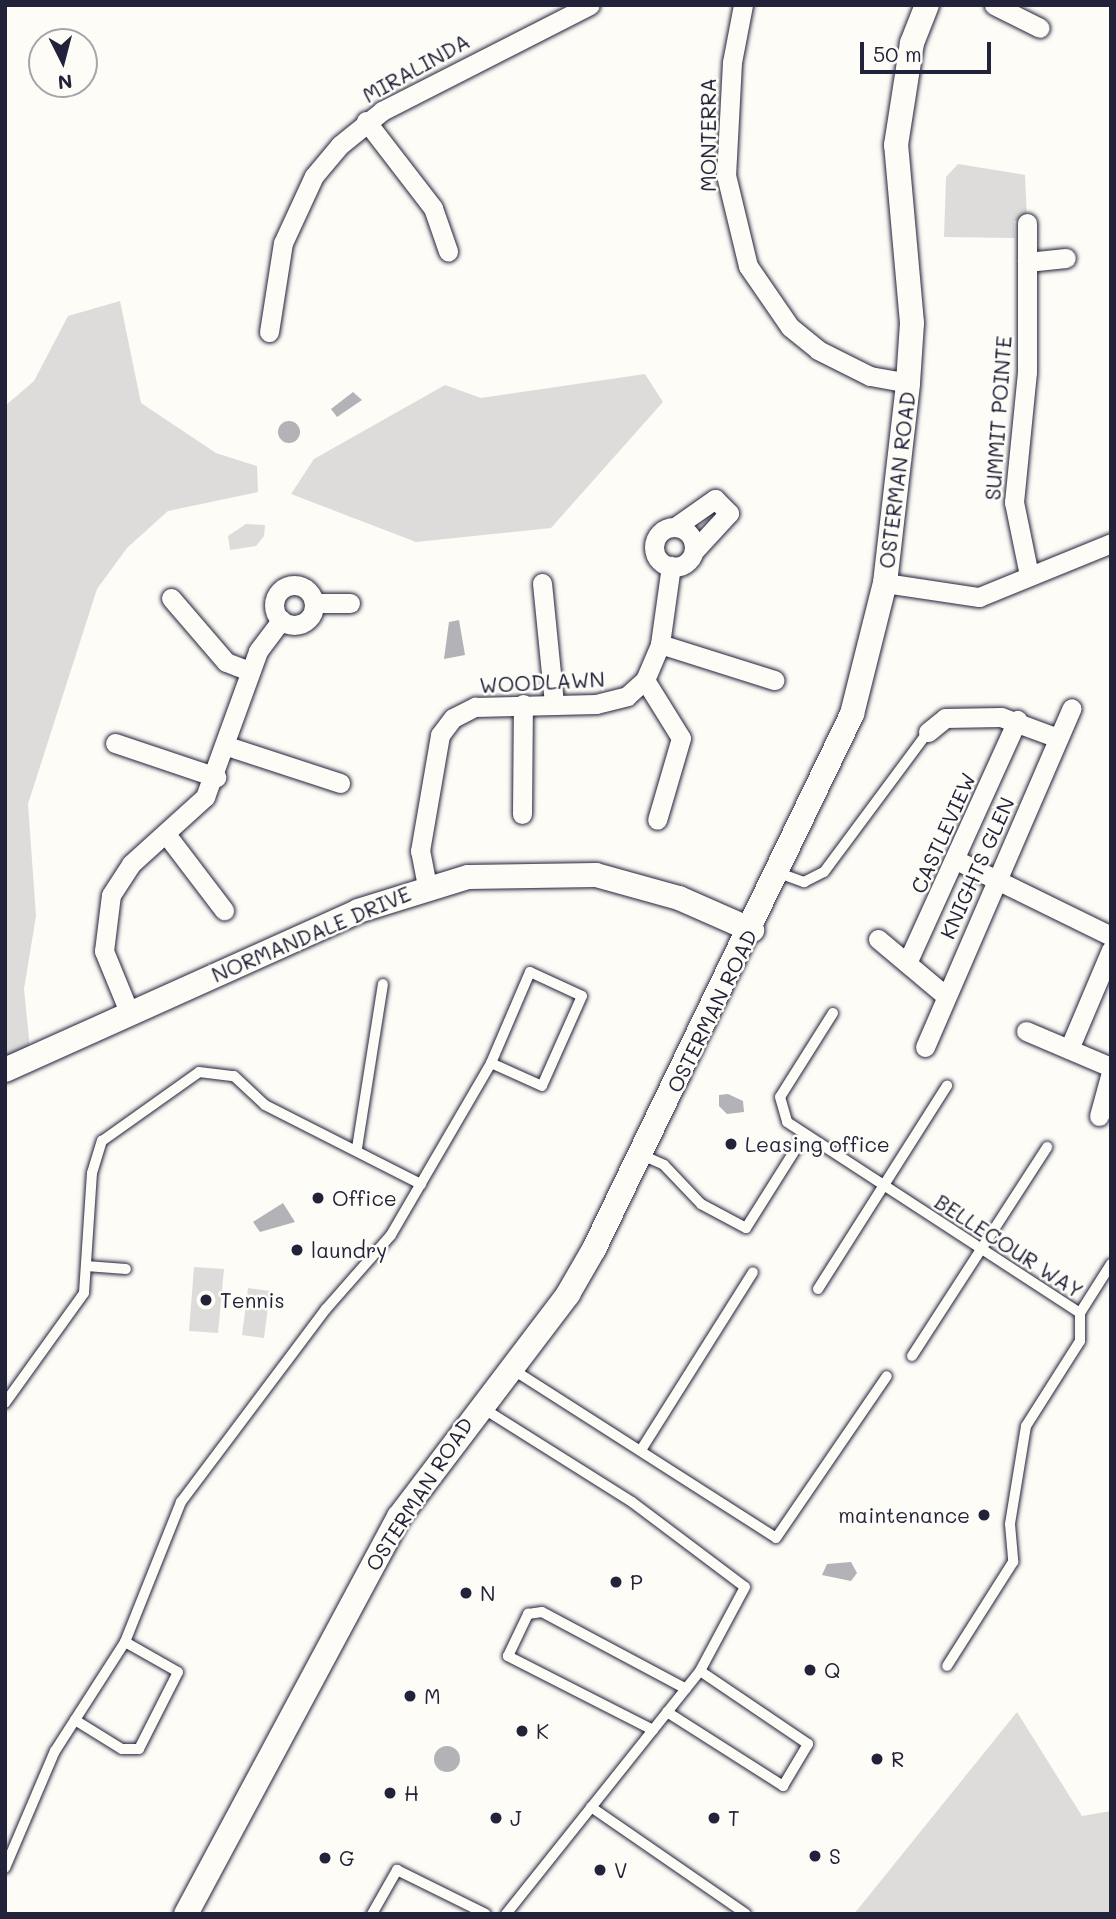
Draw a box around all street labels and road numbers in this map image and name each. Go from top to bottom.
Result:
street label: MIRALINDA [358,28,474,108]
street label: MONTERRA [695,78,721,192]
street label: SUMMIT POINTE [980,335,1016,501]
street label: OSTERMAN ROAD [874,390,920,570]
street label: WOODLAWN [479,666,605,698]
street label: CASTLEVIEW [905,769,981,897]
street label: KNIGHTS GLEN [935,793,1019,943]
street label: NORMANDALE DRIVE [208,881,414,987]
street label: OSTERMAN ROAD [662,925,762,1097]
street label: BELLECOUR WAY [930,1189,1088,1303]
street label: OSTERMAN ROAD [360,1412,478,1576]

